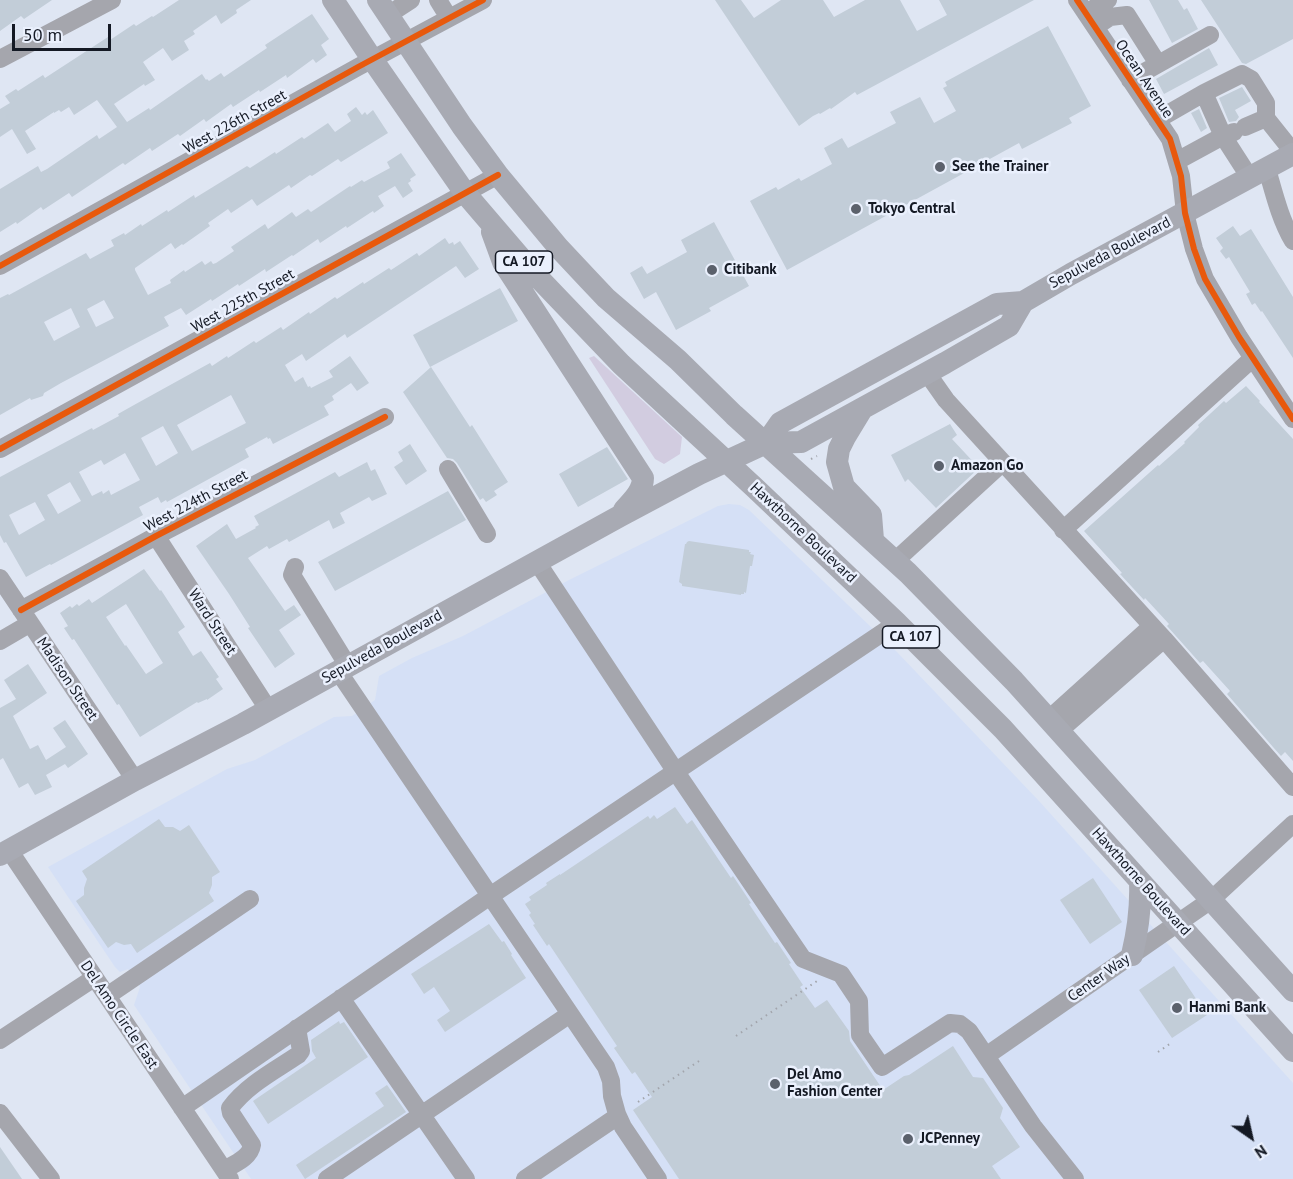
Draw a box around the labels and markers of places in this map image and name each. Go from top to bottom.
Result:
place label: See the Trainer [952,158,1048,176]
marker: See the Trainer [933,160,947,174]
place label: Tokyo Central [868,200,955,218]
marker: Tokyo Central [849,202,863,216]
place label: Citibank [724,261,777,279]
marker: Citibank [705,263,719,277]
place label: Amazon Go [951,457,1024,475]
marker: Amazon Go [932,459,946,473]
place label: Hanmi Bank [1189,999,1266,1017]
marker: Hanmi Bank [1170,1001,1184,1015]
place label: Del Amo Fashion Center [787,1066,882,1101]
marker: Del Amo Fashion Center [768,1077,782,1091]
place label: JCPenney [920,1130,980,1148]
marker: JCPenney [901,1132,915,1146]

